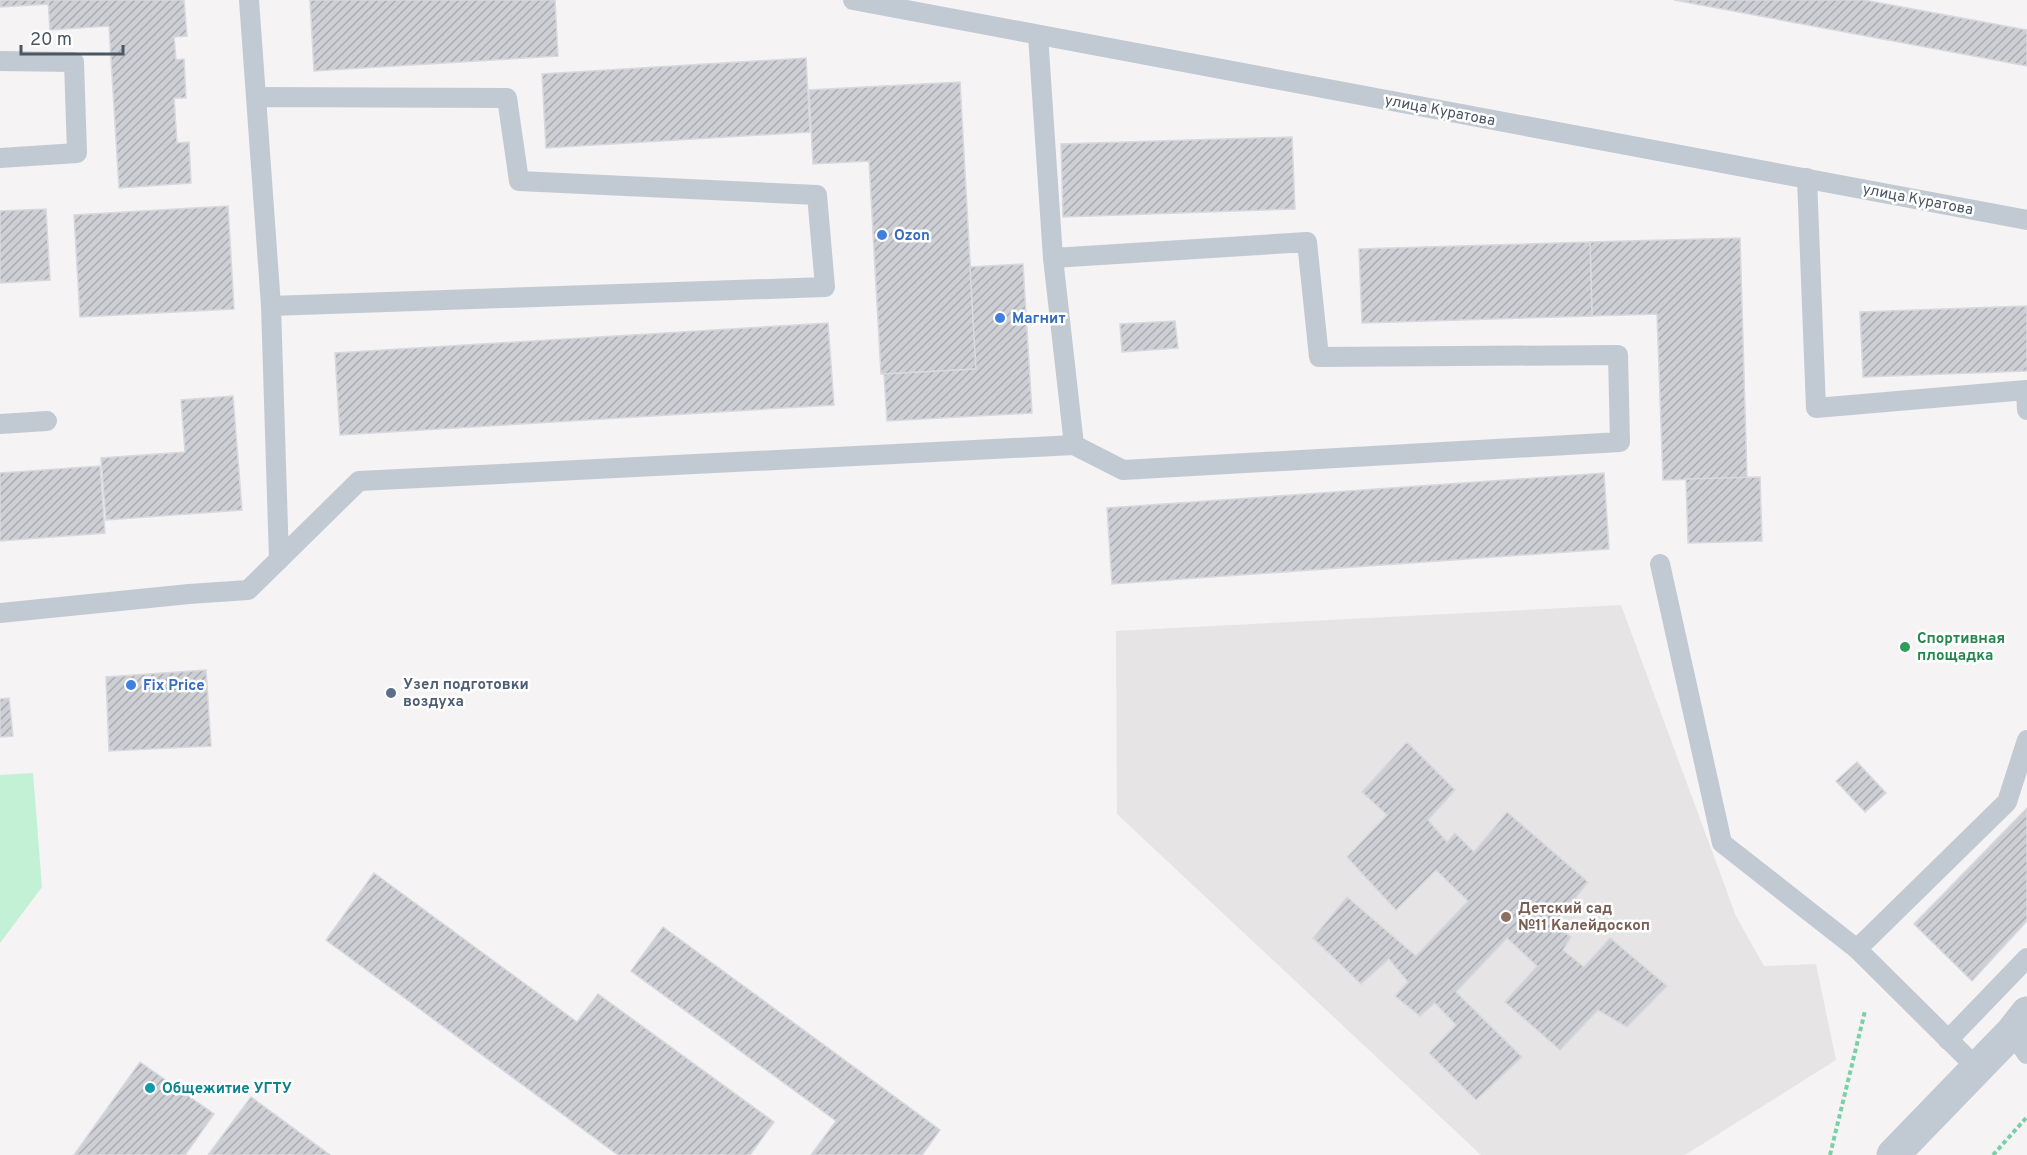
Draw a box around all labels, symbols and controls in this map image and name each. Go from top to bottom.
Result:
scale bar [21,18,123,56]
text: 20 m [30,29,72,52]
street label: улица Куратова [1383,91,1497,132]
street label: улица Куратова [1861,180,1975,221]
place label: Ozon [894,227,930,246]
marker: Ozon [875,228,889,242]
place label: Магнит [1012,310,1065,329]
marker: Магнит [993,311,1007,325]
place label: Спортивная площадка [1917,630,2005,666]
marker: Спортивная площадка [1898,640,1912,654]
place label: Узел подготовки воздуха [403,676,529,712]
place label: Fix Price [143,677,205,696]
marker: Fix Price [124,678,138,692]
marker: Узел подготовки воздуха [384,686,398,700]
place label: Детский сад №11 Калейдоскоп [1518,900,1650,936]
marker: Детский сад №11 Калейдоскоп [1499,910,1513,924]
place label: Общежитие УГТУ [162,1080,292,1099]
marker: Общежитие УГТУ [143,1081,157,1095]

